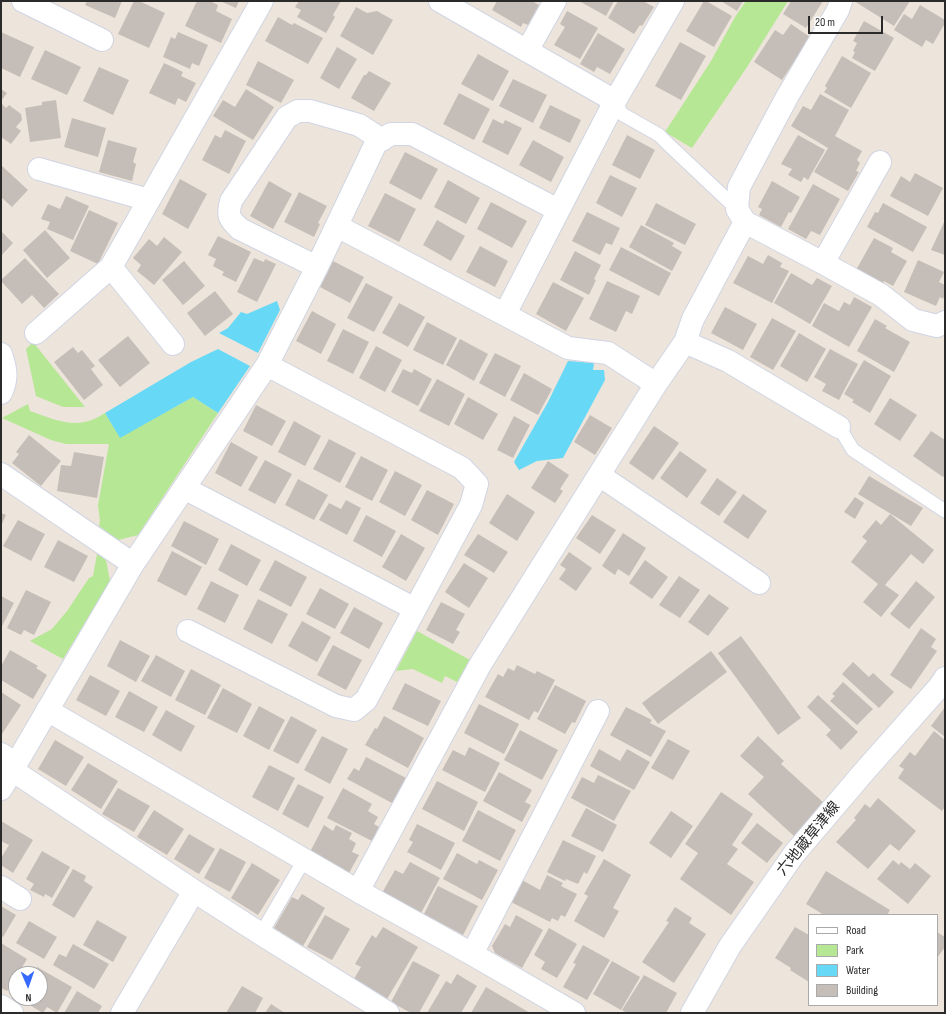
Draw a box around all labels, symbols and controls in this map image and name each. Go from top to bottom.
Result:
scale bar [810,8,885,34]
text: 20 m [815,15,835,30]
street label: 六地蔵草津線 [774,798,844,880]
legend [808,914,938,1006]
text: Road [846,923,866,938]
text: Park [846,943,864,958]
text: Water [846,963,870,978]
north arrow [8,966,48,1006]
text: Building [846,983,878,998]
text: N [25,991,32,1004]

